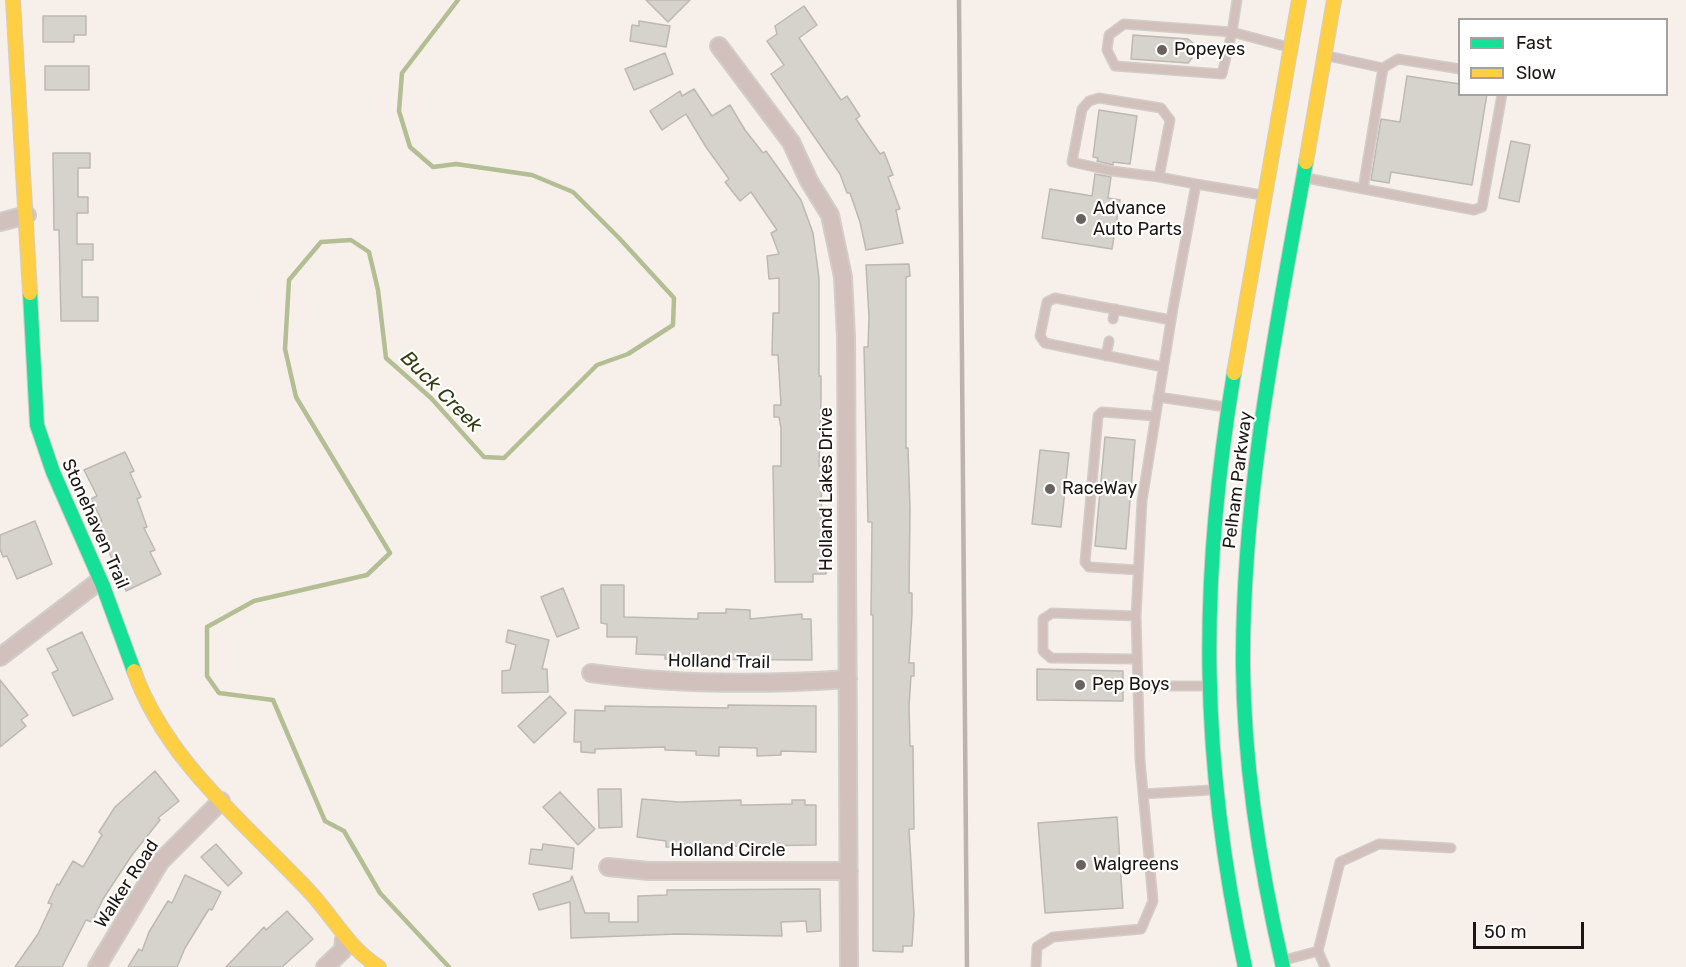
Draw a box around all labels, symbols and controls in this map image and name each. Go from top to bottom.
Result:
legend [1458,18,1668,96]
text: Fast [1516,32,1552,54]
place label: Popeyes [1174,39,1245,61]
marker: Popeyes [1155,43,1169,57]
text: Slow [1516,62,1556,84]
place label: Advance Auto Parts [1093,198,1182,240]
marker: Advance Auto Parts [1074,212,1088,226]
water label: Buck Creek [395,346,487,438]
street label: Holland Lakes Drive [816,407,838,571]
street label: Pelham Parkway [1219,410,1257,550]
street label: Stonehaven Trail [57,456,133,592]
place label: RaceWay [1062,478,1137,500]
marker: RaceWay [1043,482,1057,496]
street label: Holland Trail [668,650,770,674]
place label: Pep Boys [1092,674,1169,696]
marker: Pep Boys [1073,678,1087,692]
street label: Walker Road [90,836,164,932]
street label: Holland Circle [670,840,786,862]
place label: Walgreens [1093,854,1179,876]
marker: Walgreens [1074,858,1088,872]
scale bar [1476,910,1587,948]
text: 50 m [1484,921,1527,943]

